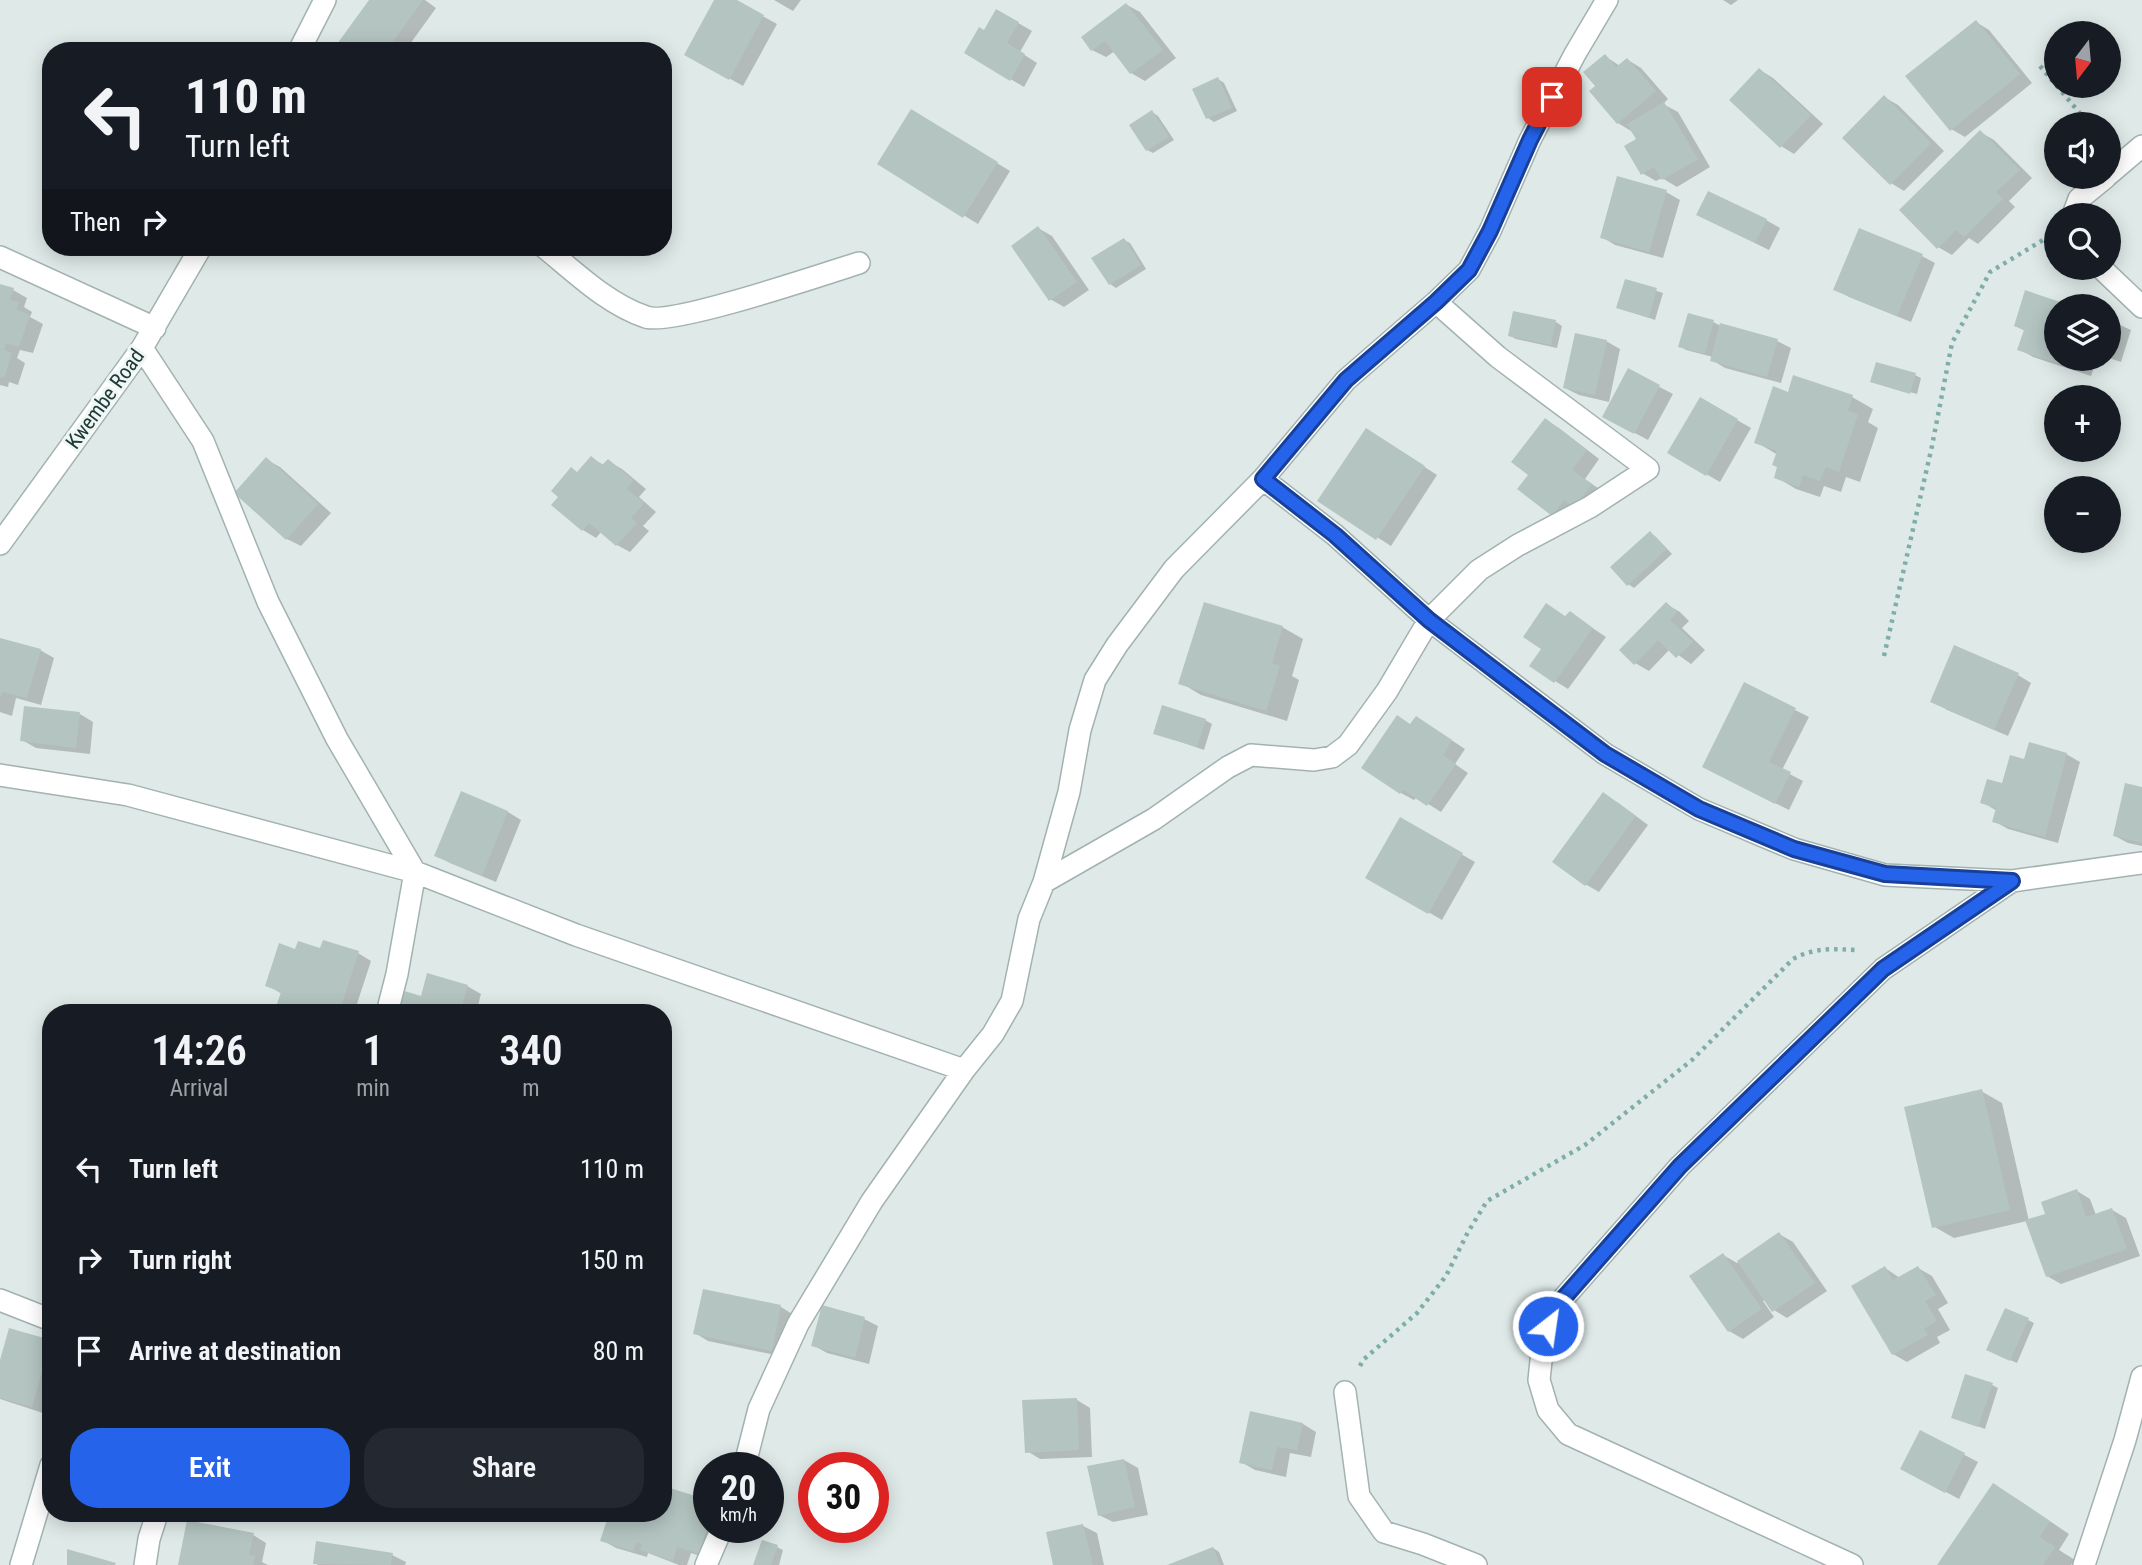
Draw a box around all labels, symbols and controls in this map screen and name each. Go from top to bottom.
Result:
north arrow [2044,21,2121,98]
map controls [2044,21,2121,553]
pin [1522,67,1582,127]
text: 110 m [185,68,307,125]
icon: left [70,70,161,161]
icon: arrive [1533,78,1571,116]
button: sound [2044,112,2121,189]
text: Turn left [185,127,290,165]
icon: right [135,203,173,241]
button: search [2044,203,2121,280]
text: Then [70,207,121,237]
button: layers [2044,294,2121,371]
street label: Kwembe Road [61,344,149,454]
button: + [2044,385,2121,462]
button: − [2044,476,2121,553]
text: 14:26 [151,1026,247,1075]
text: 1 [363,1026,384,1075]
text: 340 [499,1026,563,1075]
text: Arrival [170,1075,228,1102]
text: min [356,1075,390,1102]
text: m [522,1075,540,1102]
icon: left [70,1150,108,1188]
text: Turn left [129,1154,218,1184]
text: 110 m [580,1154,644,1184]
icon: right [70,1241,108,1279]
text: Turn right [129,1245,231,1275]
text: 150 m [580,1245,644,1275]
position arrow [1511,1289,1585,1363]
icon: arrive [70,1332,108,1370]
text: Arrive at destination [129,1336,341,1366]
text: 80 m [593,1336,644,1366]
button: Exit [70,1428,350,1508]
button: Share [364,1428,644,1508]
speed limit sign: 30 [798,1452,889,1543]
text: 20 [721,1468,756,1509]
text: km/h [720,1504,757,1525]

